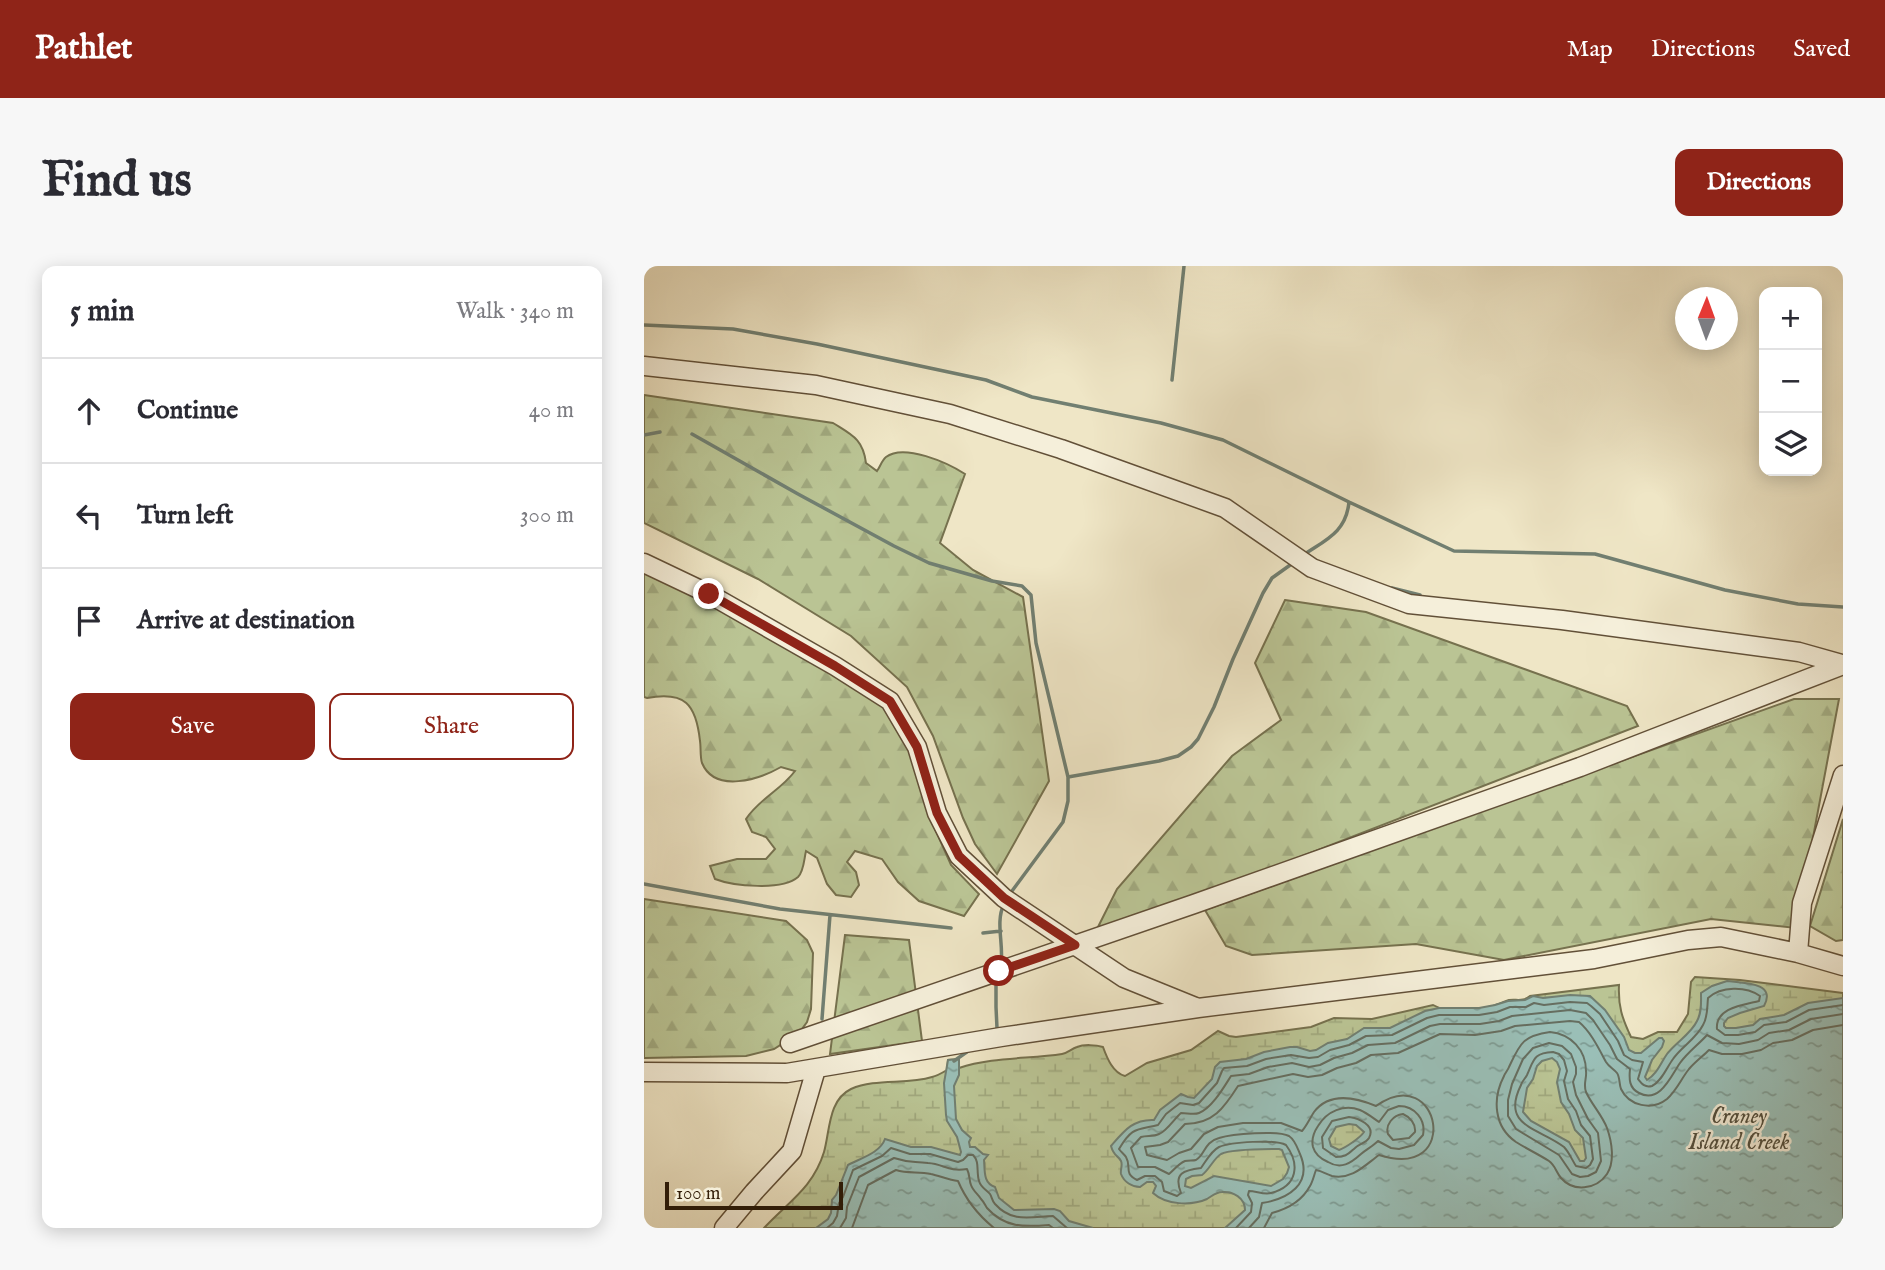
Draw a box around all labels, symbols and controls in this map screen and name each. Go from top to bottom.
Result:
text: Pathlet [35,28,132,70]
text: Map [1567,34,1613,65]
text: Directions [1651,34,1755,65]
text: Saved [1793,34,1850,65]
button: Directions [1675,149,1843,216]
text: Find us [42,151,192,213]
north arrow [1675,287,1738,350]
map controls [1759,287,1822,476]
button: + [1759,287,1822,350]
text: 5 min [70,293,135,331]
text: Walk · 340 m [456,297,574,326]
button: − [1759,350,1822,413]
icon: ahead [70,392,108,430]
text: Continue [137,394,238,427]
text: 40 m [529,396,574,425]
button: layers [1759,413,1822,476]
icon: left [70,497,108,535]
text: Turn left [137,499,234,532]
text: 300 m [520,501,574,530]
route end [693,578,724,609]
icon: arrive [70,602,108,640]
text: Arrive at destination [137,604,355,637]
button: Save [70,693,315,760]
button: Share [329,693,574,760]
route start [983,955,1014,986]
water label: Craney Island Creek [1688,1102,1789,1157]
scale bar [665,1179,844,1211]
text: 100 m [676,1182,720,1206]

